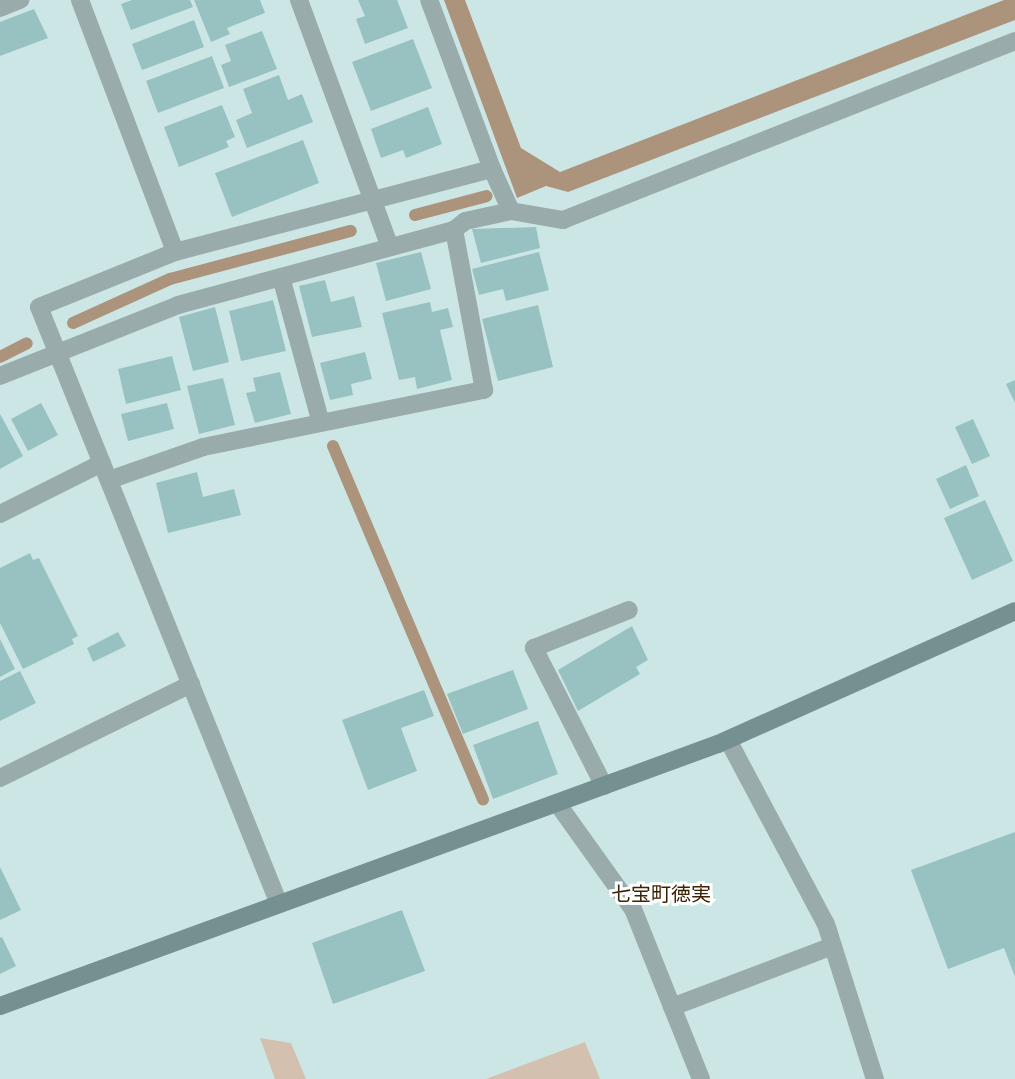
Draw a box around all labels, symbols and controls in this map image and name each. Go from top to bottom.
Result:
district label: 七宝町徳実 [611,882,711,906]

